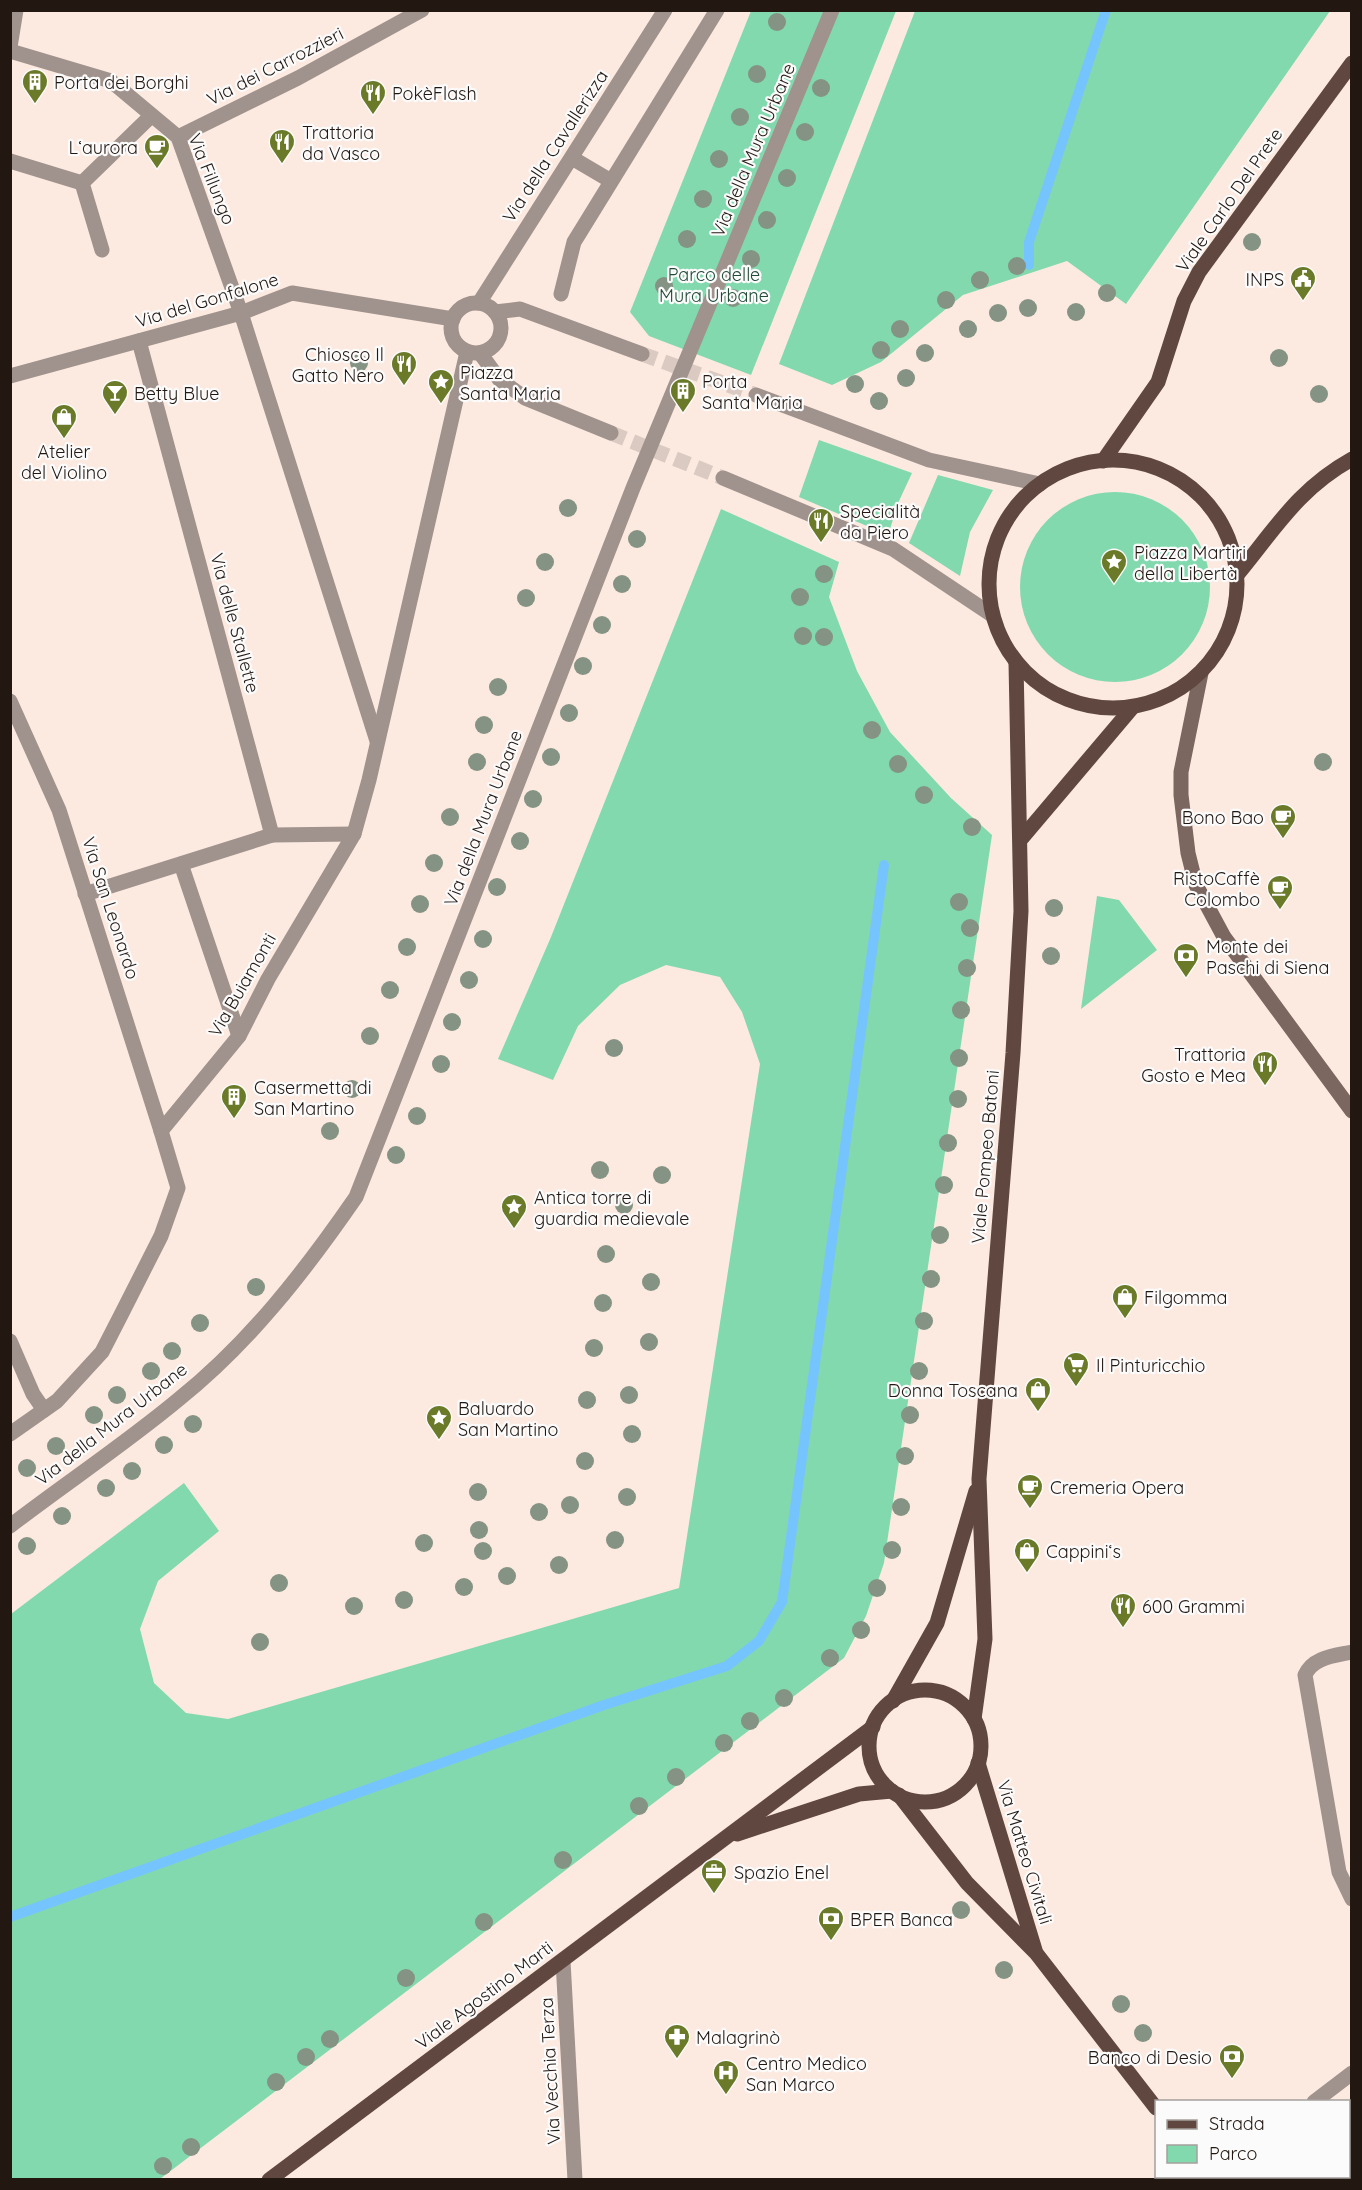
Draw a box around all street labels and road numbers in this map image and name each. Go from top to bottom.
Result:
street label: Via dei Carrozzieri [203,22,347,110]
street label: Via della Mura Urbane [706,60,800,240]
street label: Via della Cavallerizza [497,66,613,226]
street label: Viale Carlo Del Prete [1171,123,1287,277]
street label: Via Fillungo [183,130,241,228]
street label: Via del Gonfalone [133,267,281,333]
street label: Via delle Stallette [205,551,265,695]
street label: Via della Mura Urbane [439,727,527,909]
street label: Via San Leonardo [77,834,145,982]
street label: Via Buiamonti [203,929,281,1041]
street label: Viale Pompeo Batoni [966,1069,1004,1245]
street label: Via della Mura Urbane [30,1357,192,1491]
street label: Via Matteo Civitali [992,1777,1058,1927]
street label: Viale Agostino Marti [411,1936,557,2054]
street label: Via Vecchia Terza [535,1997,565,2145]

